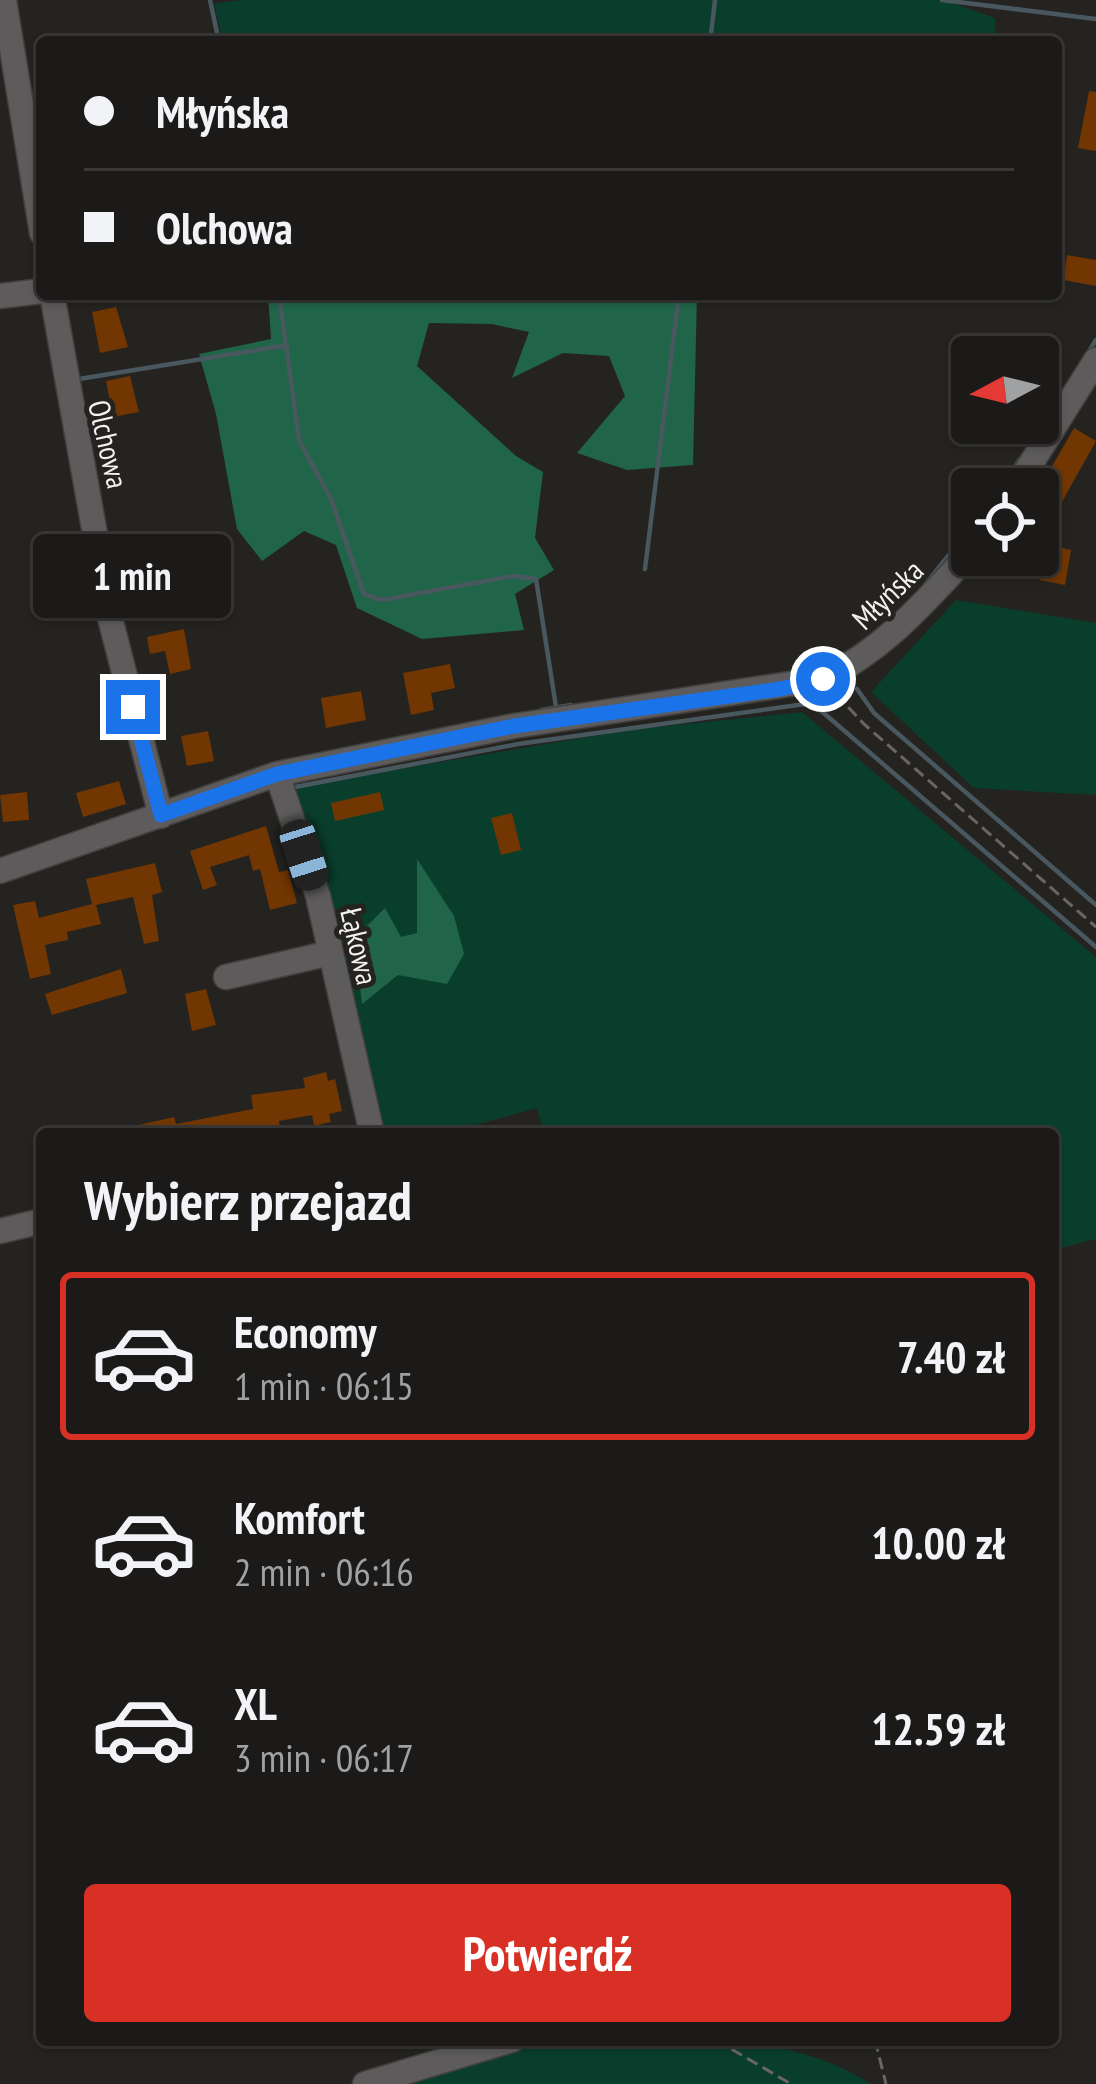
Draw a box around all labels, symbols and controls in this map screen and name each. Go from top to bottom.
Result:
text: Młyńska [156,82,289,140]
text: Olchowa [156,198,293,256]
north arrow [951,336,1059,444]
map controls [951,336,1059,576]
street label: Olchowa [80,396,138,492]
button: locate [951,468,1059,576]
callout: 1 min [34,533,232,617]
text: 1 min [93,550,171,601]
street label: Młyńska [843,551,931,637]
route start [796,652,850,706]
route end [106,680,160,734]
car [276,815,332,895]
street label: Łąkowa [332,904,388,988]
text: Wybierz przejazd [84,1165,412,1235]
icon: car [90,1302,198,1410]
text: Economy [234,1302,377,1360]
text: 7.40 zł [897,1327,1005,1385]
text: 1 min · 06:15 [234,1360,414,1411]
icon: car [90,1488,198,1596]
text: Komfort [234,1488,365,1546]
text: 10.00 zł [871,1513,1005,1571]
text: 2 min · 06:16 [234,1546,414,1597]
icon: car [90,1674,198,1782]
text: XL [234,1674,277,1732]
text: 12.59 zł [871,1699,1005,1757]
text: 3 min · 06:17 [234,1732,414,1783]
button: Potwierdź [84,1884,1011,2022]

